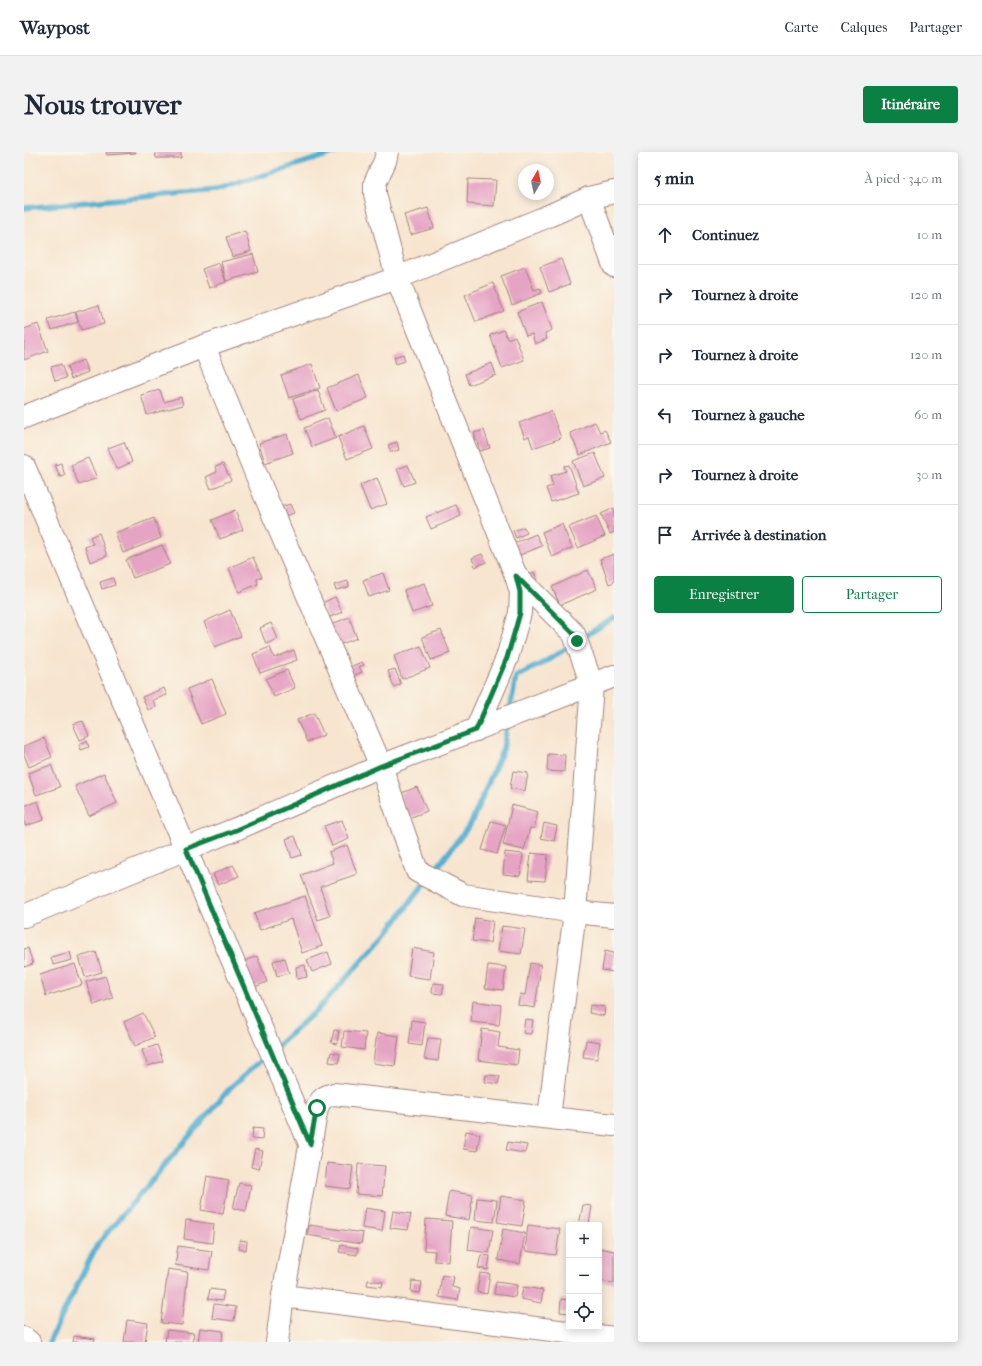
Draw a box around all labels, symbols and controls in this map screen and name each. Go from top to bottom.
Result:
text: Waypost [20,17,90,39]
text: Carte [785,19,818,36]
text: Calques [840,19,887,36]
text: Partager [909,19,962,36]
button: Itinéraire [863,86,958,123]
text: Nous trouver [24,88,181,121]
north arrow [518,164,554,200]
text: 5 min [654,168,694,188]
text: À pied · 340 m [865,171,942,186]
icon: ahead [654,224,676,246]
text: Continuez [692,226,759,244]
text: 10 m [917,227,942,242]
icon: right [654,284,676,306]
text: Tournez à droite [692,286,798,304]
text: 120 m [910,287,942,302]
icon: right [654,344,676,366]
text: Tournez à droite [692,346,798,364]
text: 120 m [910,347,942,362]
icon: left [654,404,676,426]
text: Tournez à gauche [692,406,805,424]
text: 60 m [914,407,942,422]
icon: right [654,464,676,486]
text: Tournez à droite [692,466,798,484]
text: 30 m [916,467,942,482]
icon: arrive [654,524,676,546]
text: Arrivée à destination [692,526,827,544]
button: Enregistrer [654,576,794,613]
button: Partager [802,576,942,613]
route end [568,632,586,650]
route start [308,1099,326,1117]
map controls [566,1222,602,1330]
button: + [566,1222,602,1258]
button: − [566,1258,602,1294]
button: locate [566,1294,602,1330]

